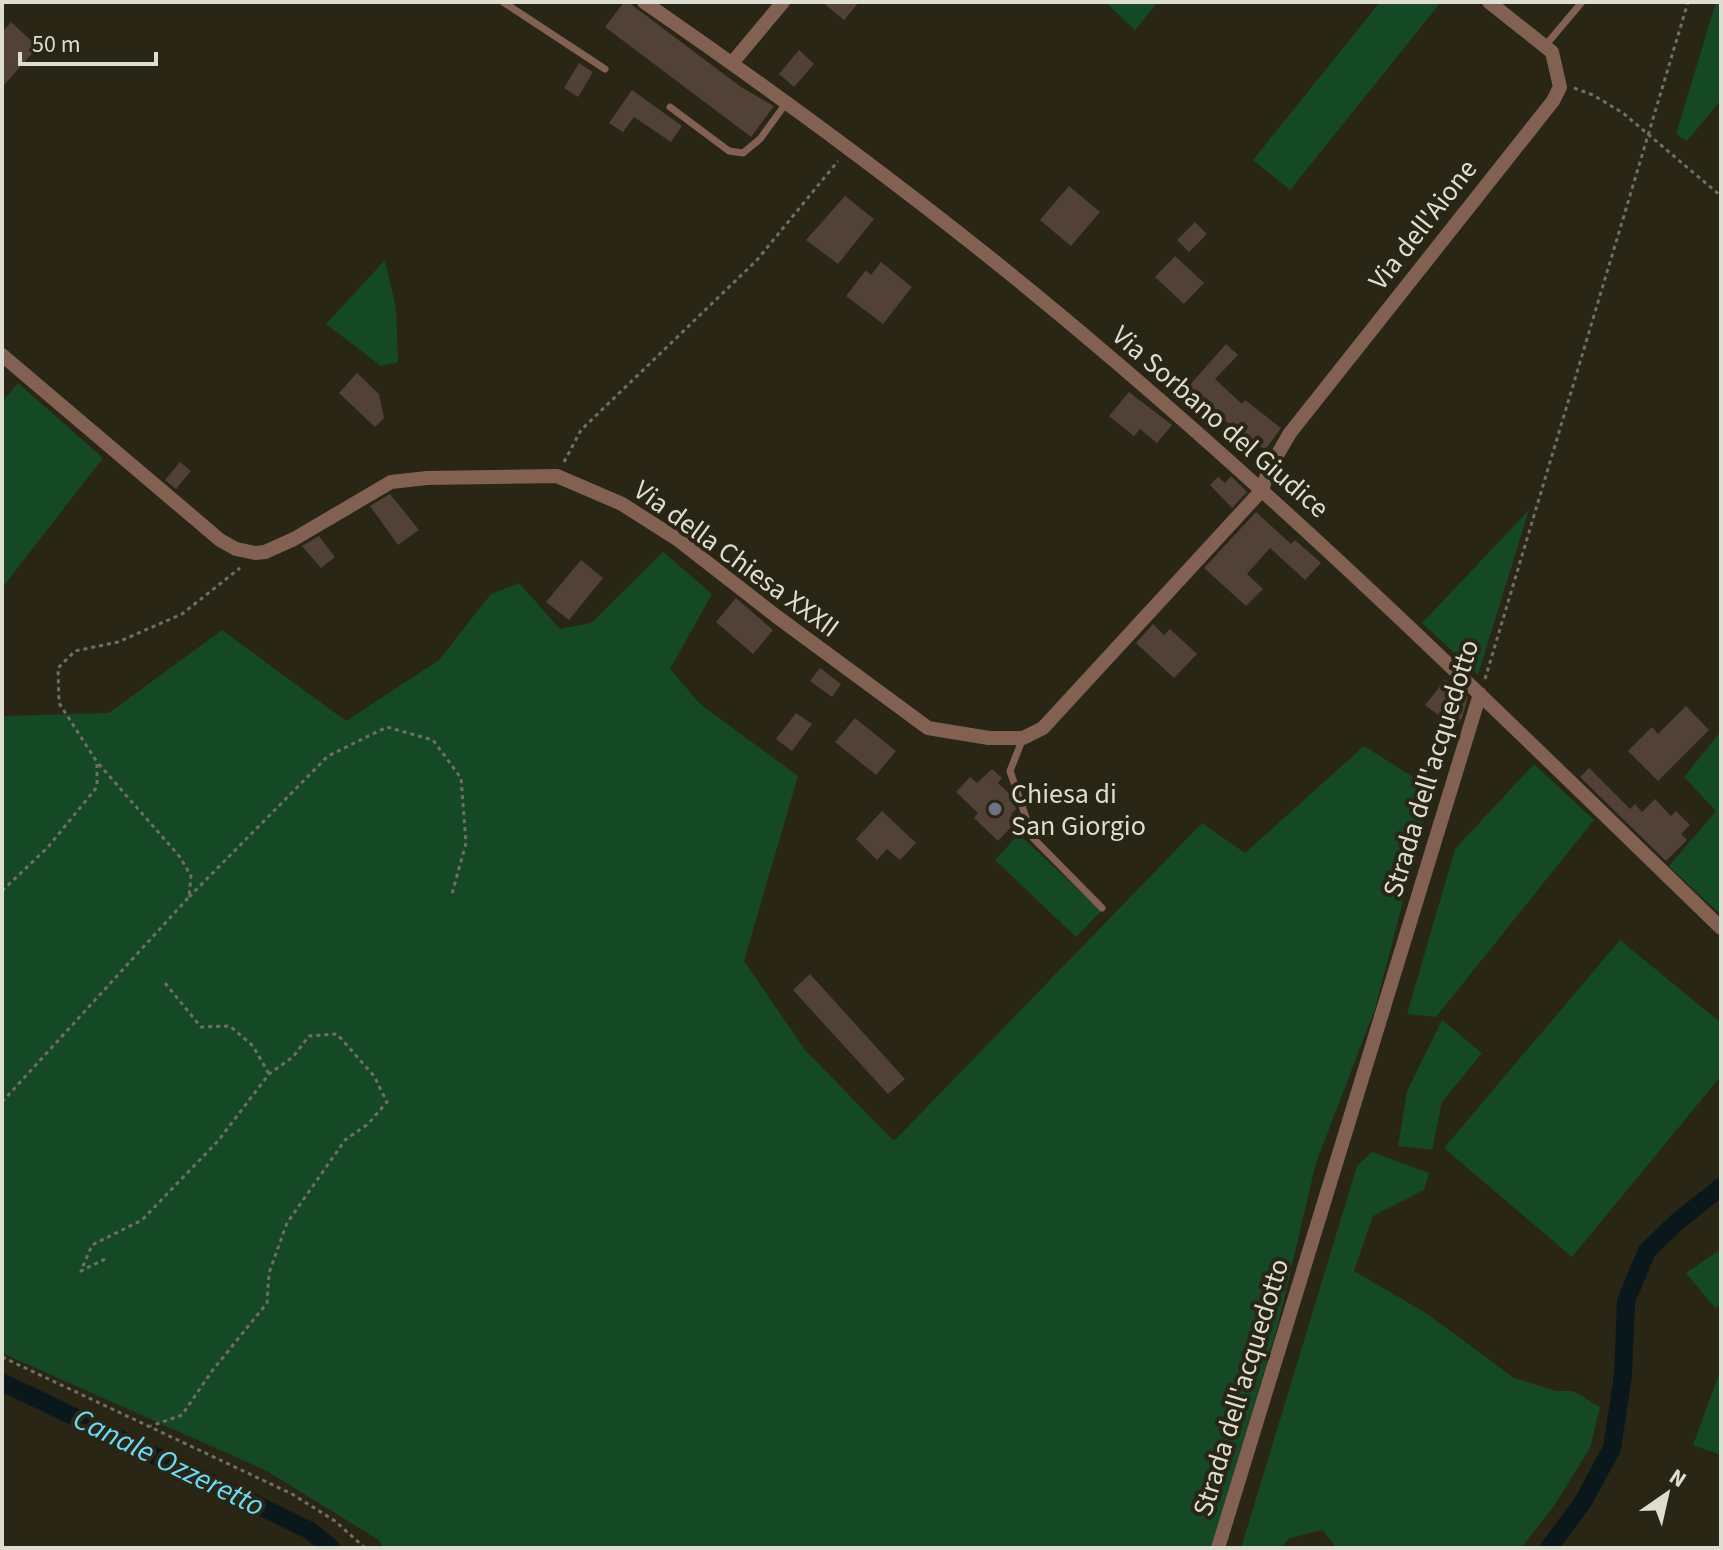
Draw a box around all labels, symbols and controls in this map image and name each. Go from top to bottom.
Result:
scale bar [20,16,156,66]
text: 50 m [32,27,81,62]
street label: Via dell'Aione [1359,151,1487,299]
street label: Via Sorbano del Giudice [1103,316,1338,527]
street label: Via della Chiesa XXXII [625,470,848,647]
street label: Strada dell'acquedotto [1373,635,1489,902]
place label: Chiesa di San Giorgio [1011,774,1146,846]
marker: Chiesa di San Giorgio [986,800,1004,818]
street label: Strada dell'acquedotto [1183,1254,1299,1521]
water label: Canale Ozzeretto [66,1397,272,1527]
north arrow [1627,1454,1707,1534]
text: N [1663,1461,1693,1496]

